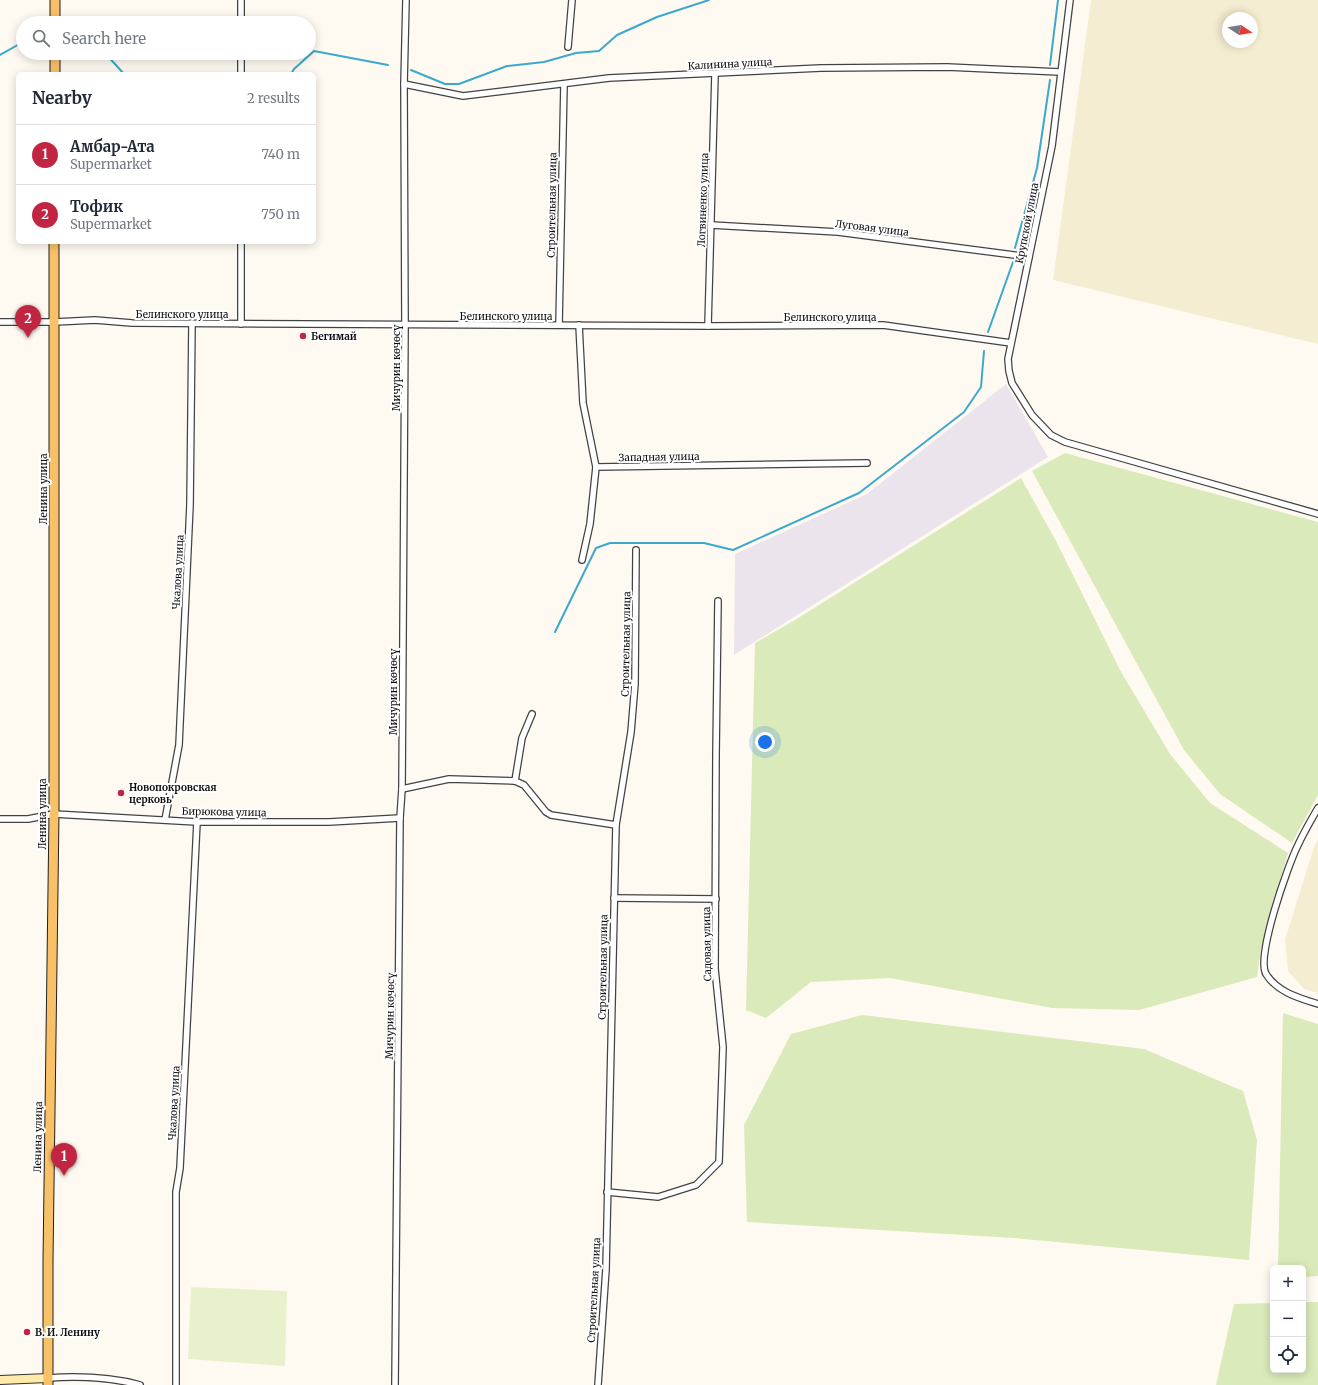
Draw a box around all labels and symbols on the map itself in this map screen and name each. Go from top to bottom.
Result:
north arrow [1222,12,1258,48]
street label: Калинина улица [687,55,773,73]
street label: Строительная улица [545,152,559,258]
street label: Логвиненко улица [695,152,711,247]
street label: Крупской улица [1013,181,1041,265]
street label: Луговая улица [834,217,910,239]
pin: 2 [15,305,41,338]
street label: Белинского улица [136,308,229,321]
street label: Белинского улица [460,310,553,323]
street label: Белинского улица [784,311,877,324]
street label: Мичурин көчөсү [390,324,403,411]
place label: Бегимай [311,330,357,343]
marker: Бегимай [298,331,308,341]
street label: Западная улица [618,450,700,464]
street label: Ленина улица [37,453,50,525]
street label: Чкалова улица [170,534,186,610]
street label: Строительная улица [619,591,633,697]
street label: Мичурин көчөсү [387,648,400,735]
your location [755,732,775,752]
street label: Ленина улица [36,778,49,850]
place label: Новопокровская церковь [129,781,217,806]
marker: Новопокровская церковь [116,788,126,798]
street label: Бирюкова улица [181,805,267,819]
street label: Садовая улица [700,906,714,981]
street label: Строительная улица [596,914,610,1020]
street label: Мичурин көчөсү [383,972,397,1059]
street label: Чкалова улица [166,1065,182,1141]
street label: Ленина улица [31,1101,45,1173]
pin: 1 [51,1143,77,1176]
street label: Строительная улица [585,1236,603,1343]
place label: В. И. Ленину [35,1326,100,1339]
marker: В. И. Ленину [22,1327,32,1337]

